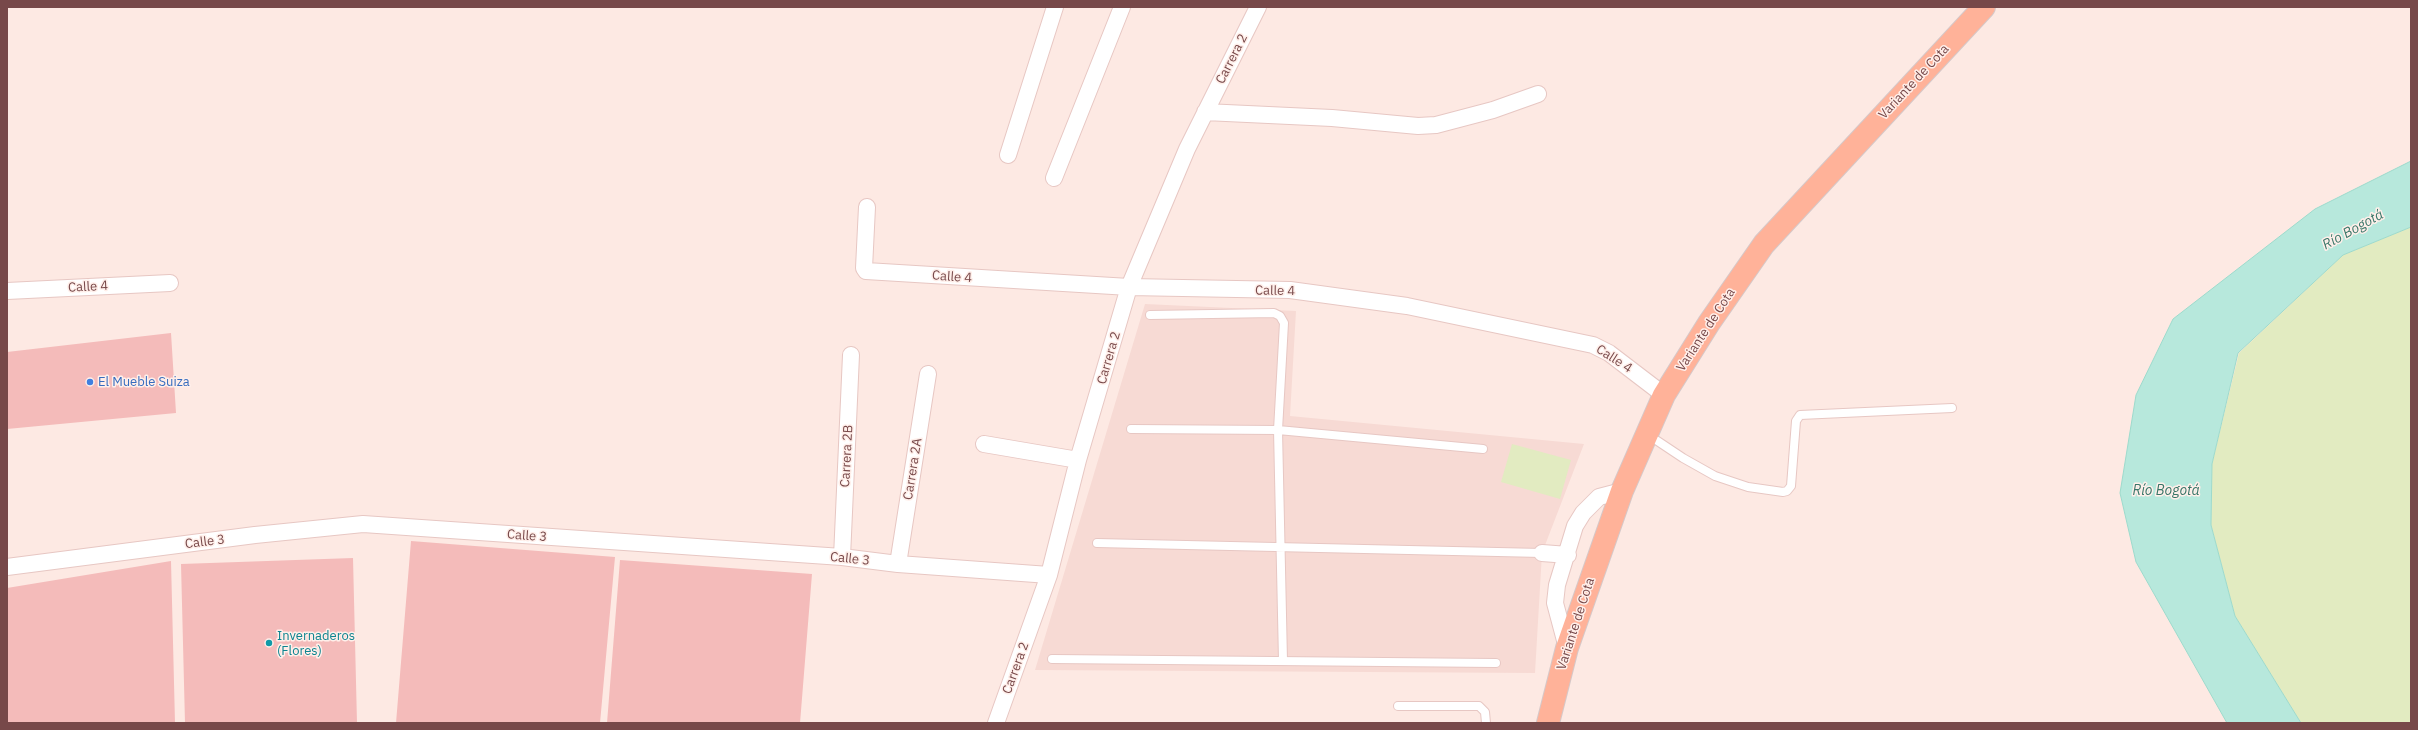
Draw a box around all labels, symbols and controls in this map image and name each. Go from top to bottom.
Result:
street label: Carrera 2 [1213,31,1251,87]
street label: Variante de Cota [1876,42,1952,122]
water label: Río Bogotá [2320,206,2386,254]
street label: Calle 4 [931,268,973,286]
street label: Calle 4 [68,278,108,296]
street label: Calle 4 [1255,283,1295,299]
street label: Variante de Cota [1673,285,1739,375]
street label: Carrera 2 [1094,330,1124,386]
street label: Calle 4 [1593,342,1635,376]
place label: El Mueble Suiza [98,374,190,390]
marker: El Mueble Suiza [85,377,95,387]
street label: Carrera 2B [838,424,856,488]
street label: Carrera 2A [900,437,926,501]
water label: Río Bogotá [2132,483,2200,499]
street label: Calle 3 [506,527,548,545]
street label: Calle 3 [184,532,226,552]
street label: Calle 3 [829,549,871,569]
street label: Variante de Cota [1554,576,1598,672]
place label: Invernaderos (Flores) [277,628,355,659]
marker: Invernaderos (Flores) [264,638,274,648]
street label: Carrera 2 [999,640,1033,696]

